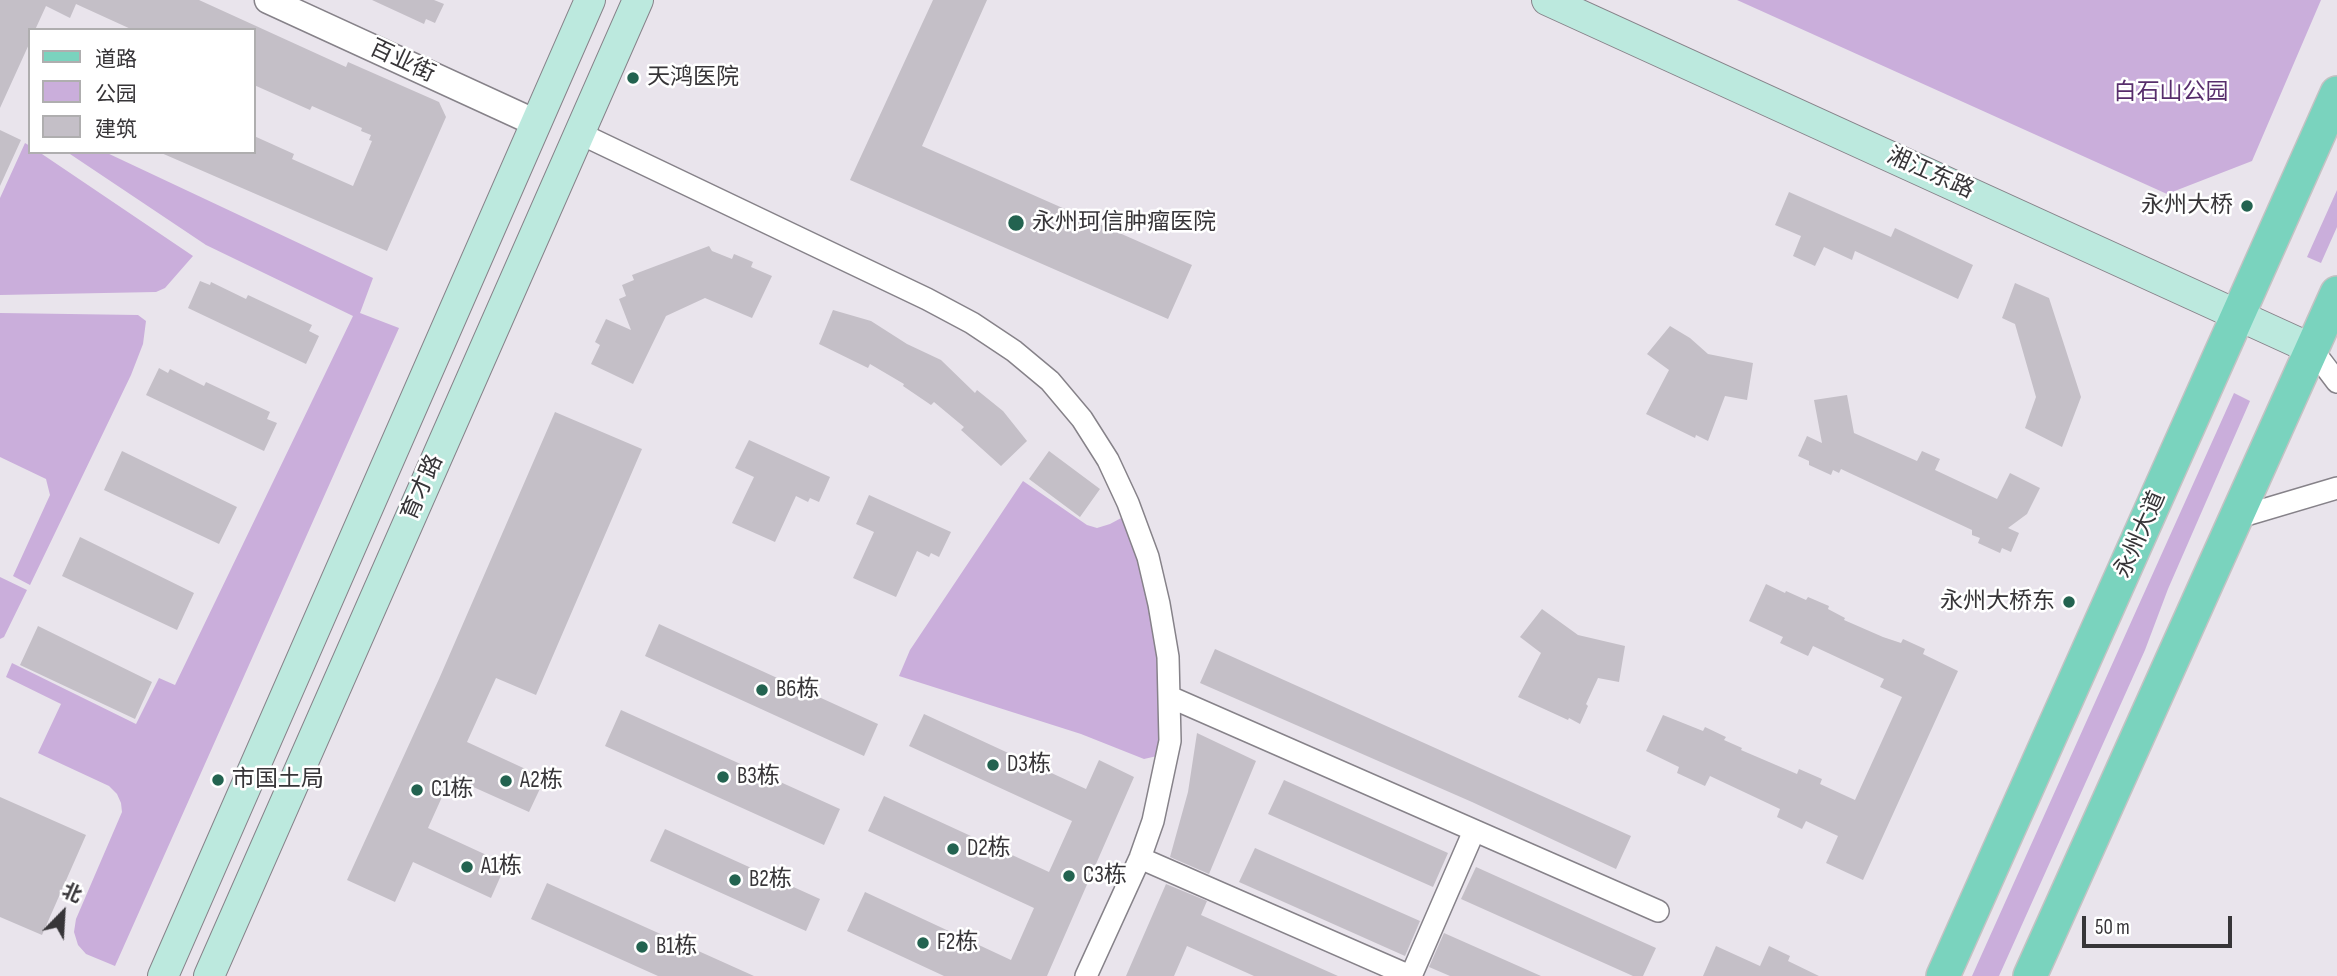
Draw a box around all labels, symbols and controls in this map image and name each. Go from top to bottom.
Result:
legend [28,28,256,154]
street label: 百业街 [365,35,439,89]
text: 道路 [95,47,137,72]
place label: 天鸿医院 [647,64,739,92]
marker: 天鸿医院 [625,70,641,86]
park label: 白石山公园 [2114,79,2228,107]
text: 公园 [95,82,137,107]
text: 建筑 [95,117,137,142]
street label: 湘江东路 [1882,143,1978,205]
place label: 永州大桥 [2141,192,2233,220]
marker: 永州大桥 [2239,198,2255,214]
place label: 永州珂信肿瘤医院 [1032,209,1216,237]
marker: 永州珂信肿瘤医院 [1006,213,1026,233]
street label: 育才路 [396,451,450,525]
street label: 永州大道 [2110,487,2172,583]
place label: 永州大桥东 [1940,588,2055,616]
marker: 永州大桥东 [2061,594,2077,610]
place label: B6栋 [776,676,819,704]
marker: B6栋 [754,682,770,698]
place label: D3栋 [1007,751,1051,779]
marker: D3栋 [985,757,1001,773]
place label: B3栋 [737,763,780,791]
place label: 市国土局 [232,766,324,794]
place label: A2栋 [520,767,563,795]
marker: B3栋 [715,769,731,785]
marker: 市国土局 [210,772,226,788]
marker: A2栋 [498,773,514,789]
place label: C1栋 [431,776,473,804]
marker: C1栋 [409,782,425,798]
place label: D2栋 [967,835,1011,863]
marker: D2栋 [945,841,961,857]
place label: A1栋 [481,853,522,881]
marker: A1栋 [459,859,475,875]
place label: C3栋 [1083,862,1127,890]
place label: B2栋 [749,866,792,894]
marker: C3栋 [1061,868,1077,884]
marker: B2栋 [727,872,743,888]
north arrow [28,878,98,948]
text: 北 [58,879,85,908]
scale bar [2085,902,2236,946]
text: 50 m [2095,915,2130,940]
place label: F2栋 [937,929,978,957]
place label: B1栋 [656,933,697,961]
marker: F2栋 [915,935,931,951]
marker: B1栋 [634,939,650,955]

